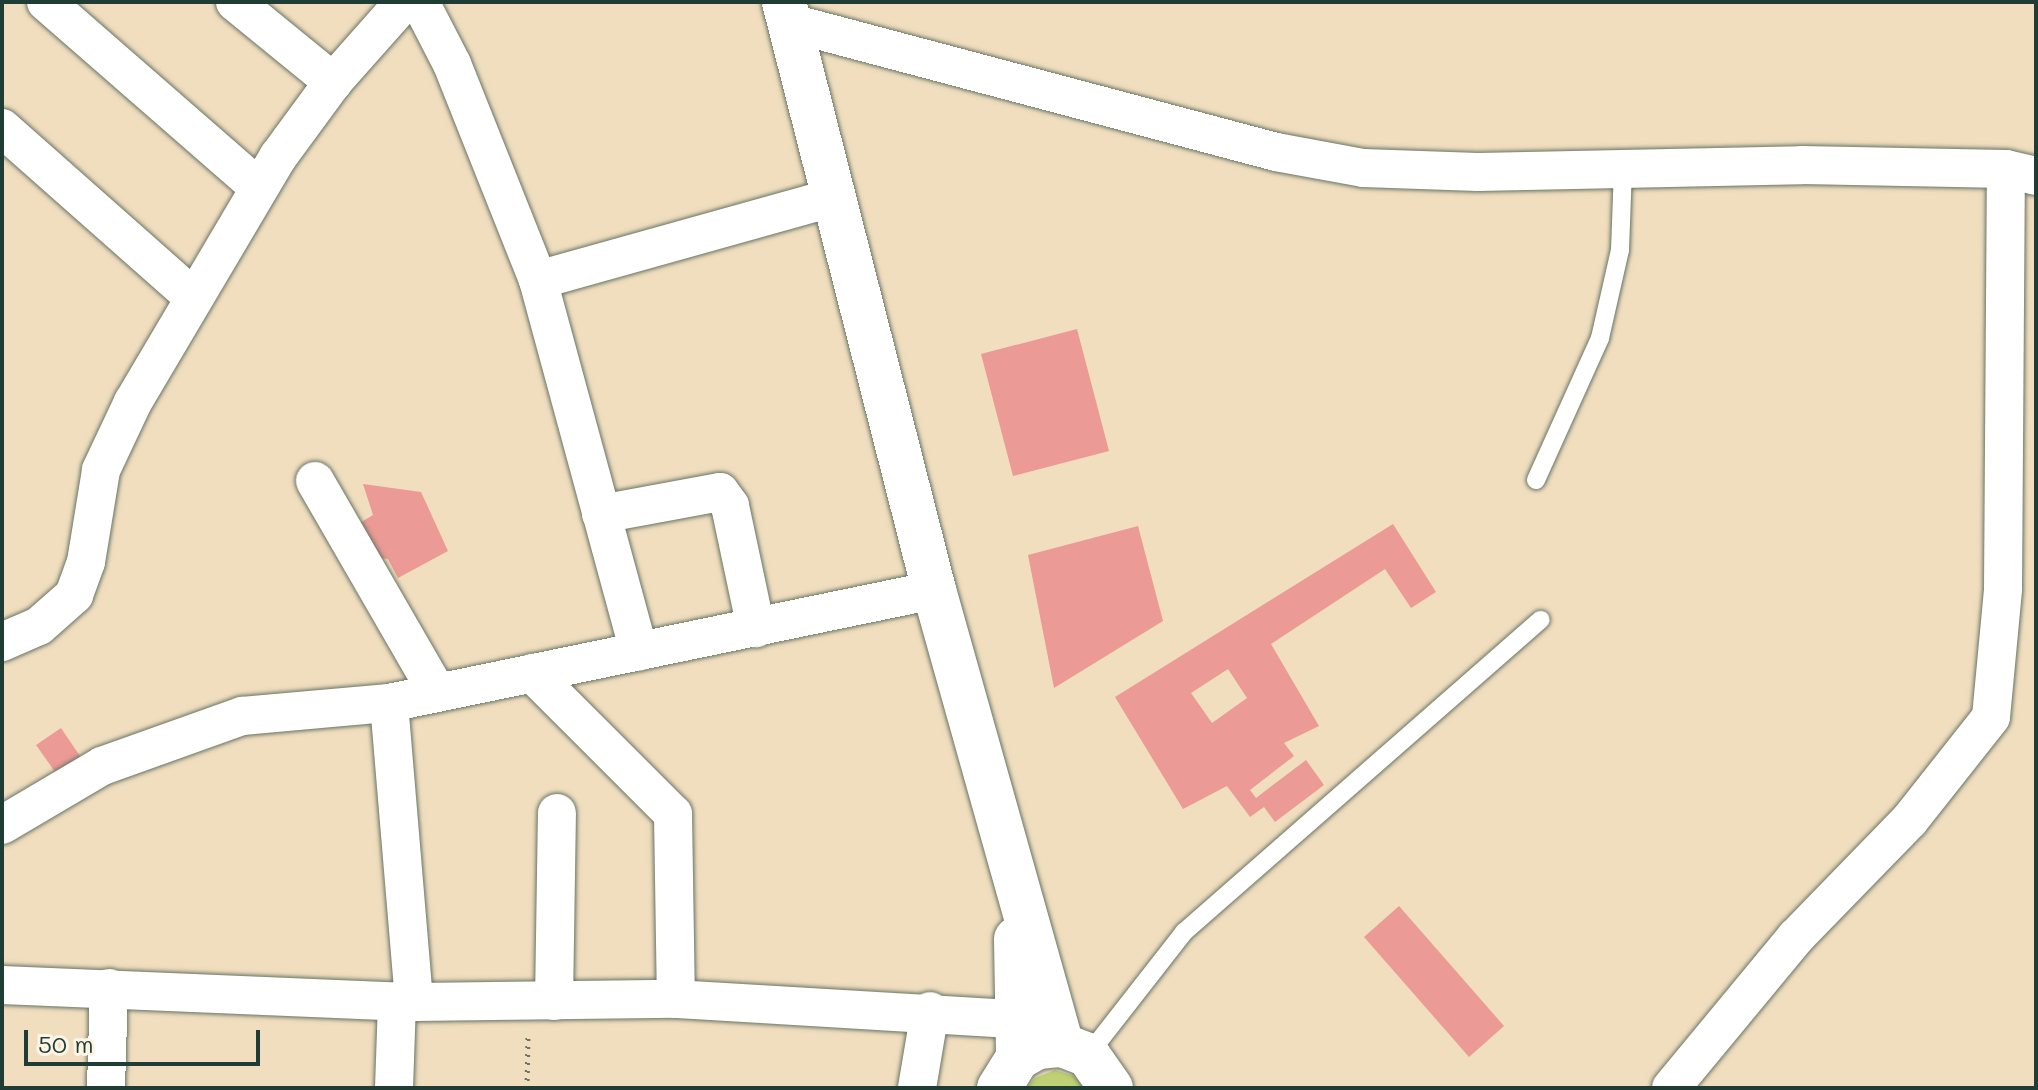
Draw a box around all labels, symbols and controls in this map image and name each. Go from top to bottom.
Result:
scale bar [28,1014,264,1064]
text: 50 m [38,1028,94,1059]

